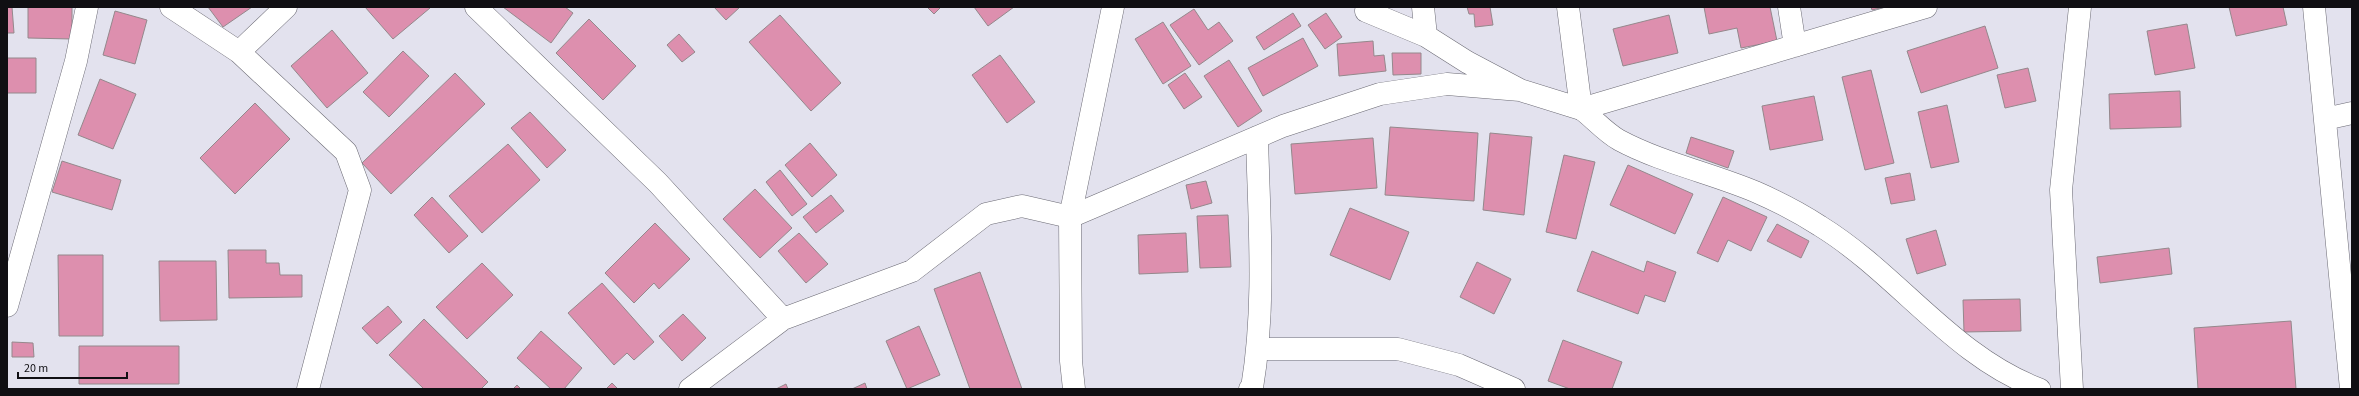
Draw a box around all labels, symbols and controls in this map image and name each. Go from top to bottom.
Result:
scale bar [18,354,127,380]
text: 20 m [24,360,48,377]

